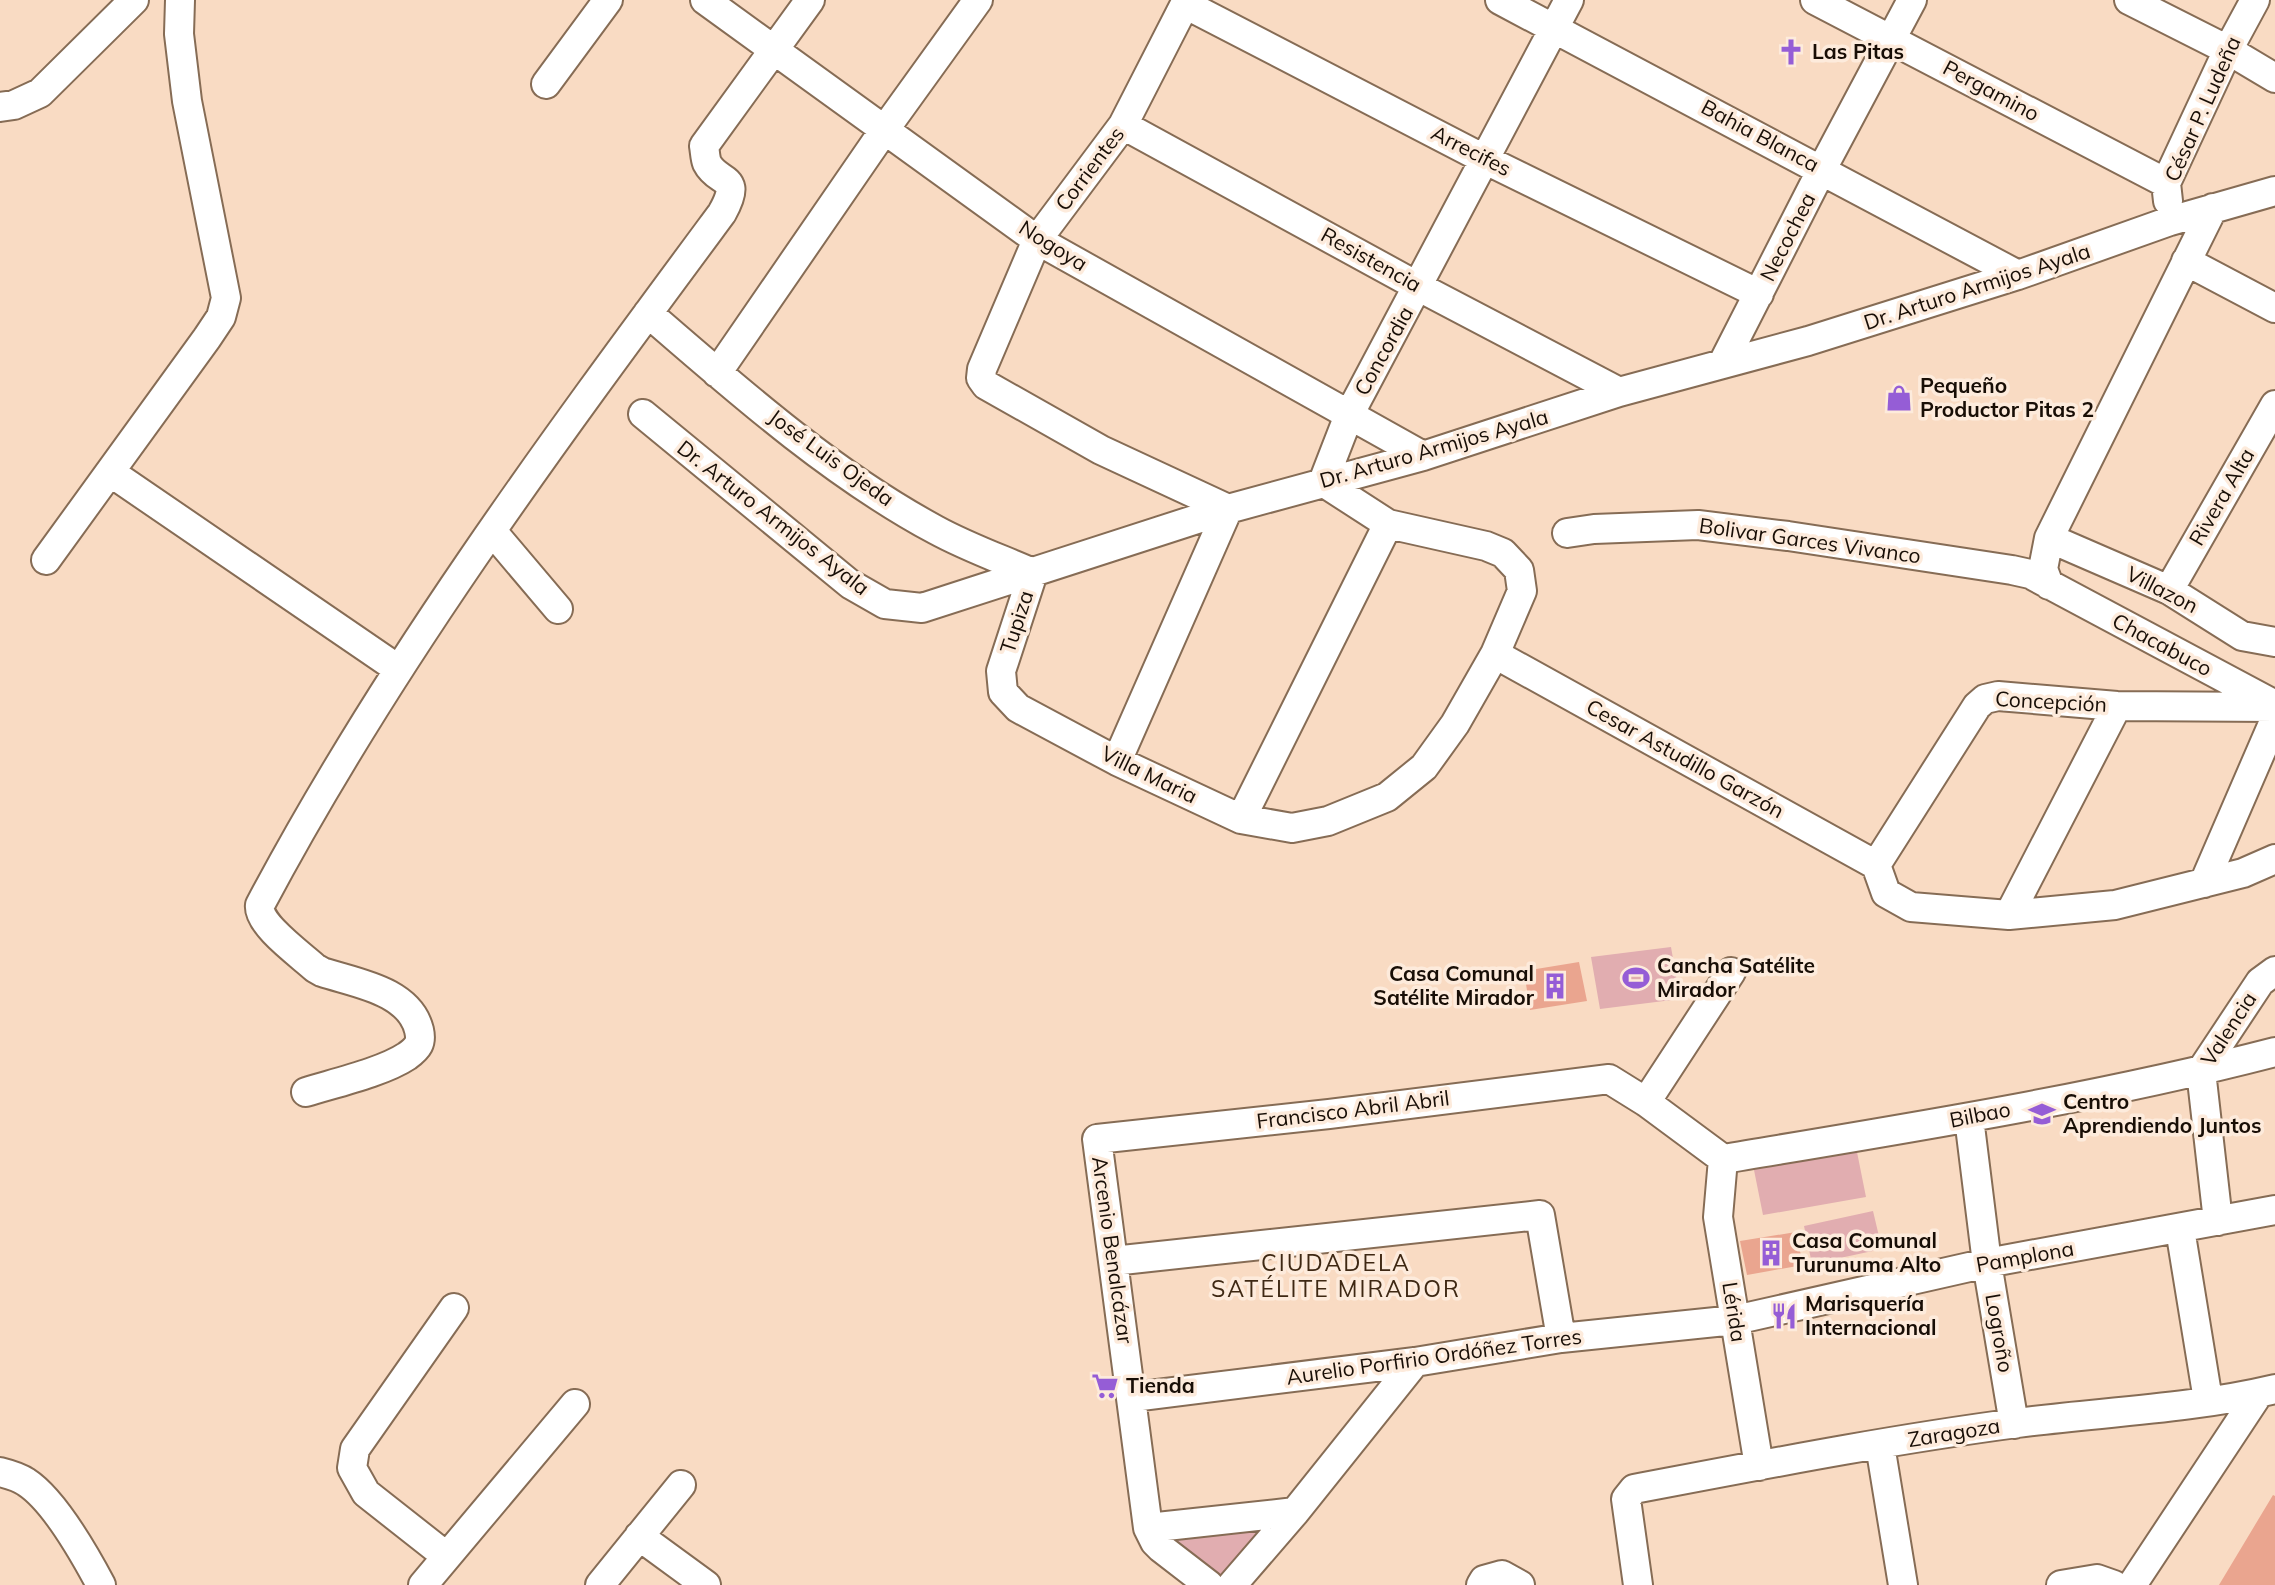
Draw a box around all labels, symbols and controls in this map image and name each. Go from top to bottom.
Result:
street label: César P. Ludeña [2158,32,2246,185]
church icon: Las Pitas [1776,37,1806,67]
place label: Las Pitas [1812,38,1904,64]
street label: Pergamino [1939,54,2044,126]
street label: Bahia Blanca [1697,93,1824,177]
street label: Arrecifes [1427,119,1516,181]
street label: Corrientes [1049,121,1129,216]
street label: Necochea [1754,188,1820,285]
street label: Nogoya [1015,214,1093,276]
street label: Resistencia [1317,221,1426,297]
street label: Dr. Arturo Armijos Ayala [1860,237,2093,335]
street label: Concordia [1348,301,1418,400]
place label: Pequeño Productor Pitas 2 [1920,372,2094,422]
shop icon: Pequeño Productor Pitas 2 [1884,383,1914,413]
street label: José Luis Ojeda [764,403,899,511]
street label: Dr. Arturo Armijos Ayala [1316,403,1551,493]
street label: Dr. Arturo Armijos Ayala [672,434,875,600]
street label: Rivera Alta [2183,443,2259,550]
street label: Bolivar Garces Vivanco [1698,512,1923,568]
street label: Villazon [2122,560,2203,618]
street label: Tupiza [994,587,1038,656]
street label: Chacabuco [2108,607,2217,681]
street label: Concepción [1995,685,2108,717]
street label: Cesar Astudillo Garzón [1582,693,1789,823]
street label: Villa Maria [1097,740,1202,808]
place label: Cancha Satélite Mirador [1657,952,1815,1002]
place label: Casa Comunal Satélite Mirador [1373,960,1535,1010]
sports icon: Cancha Satélite Mirador [1621,963,1651,993]
building icon: Casa Comunal Satélite Mirador [1540,971,1570,1001]
street label: Valencia [2195,987,2262,1070]
street label: Francisco Abril Abril [1255,1084,1451,1134]
place label: Centro Aprendiendo Juntos [2063,1088,2262,1138]
street label: Bilbao [1947,1095,2012,1133]
school or university icon: Centro Aprendiendo Juntos [2027,1099,2057,1129]
street label: Arcenio Benalcázar [1087,1155,1139,1346]
place label: Casa Comunal Turunuma Alto [1792,1227,1941,1277]
street label: Pamplona [1974,1235,2076,1277]
building icon: Casa Comunal Turunuma Alto [1756,1238,1786,1268]
district label: CIUDADELA SATÉLITE MIRADOR [1211,1248,1461,1303]
street label: Lérida [1717,1280,1753,1344]
place label: Marisquería Internacional [1805,1290,1937,1340]
street label: Logroño [1980,1291,2020,1374]
restaurant icon: Marisquería Internacional [1769,1301,1799,1331]
street label: Aurelio Porfirio Ordóñez Torres [1285,1322,1583,1390]
supermarket icon: Tienda [1090,1371,1120,1401]
place label: Tienda [1126,1372,1195,1398]
street label: Zaragoza [1906,1412,2002,1452]

